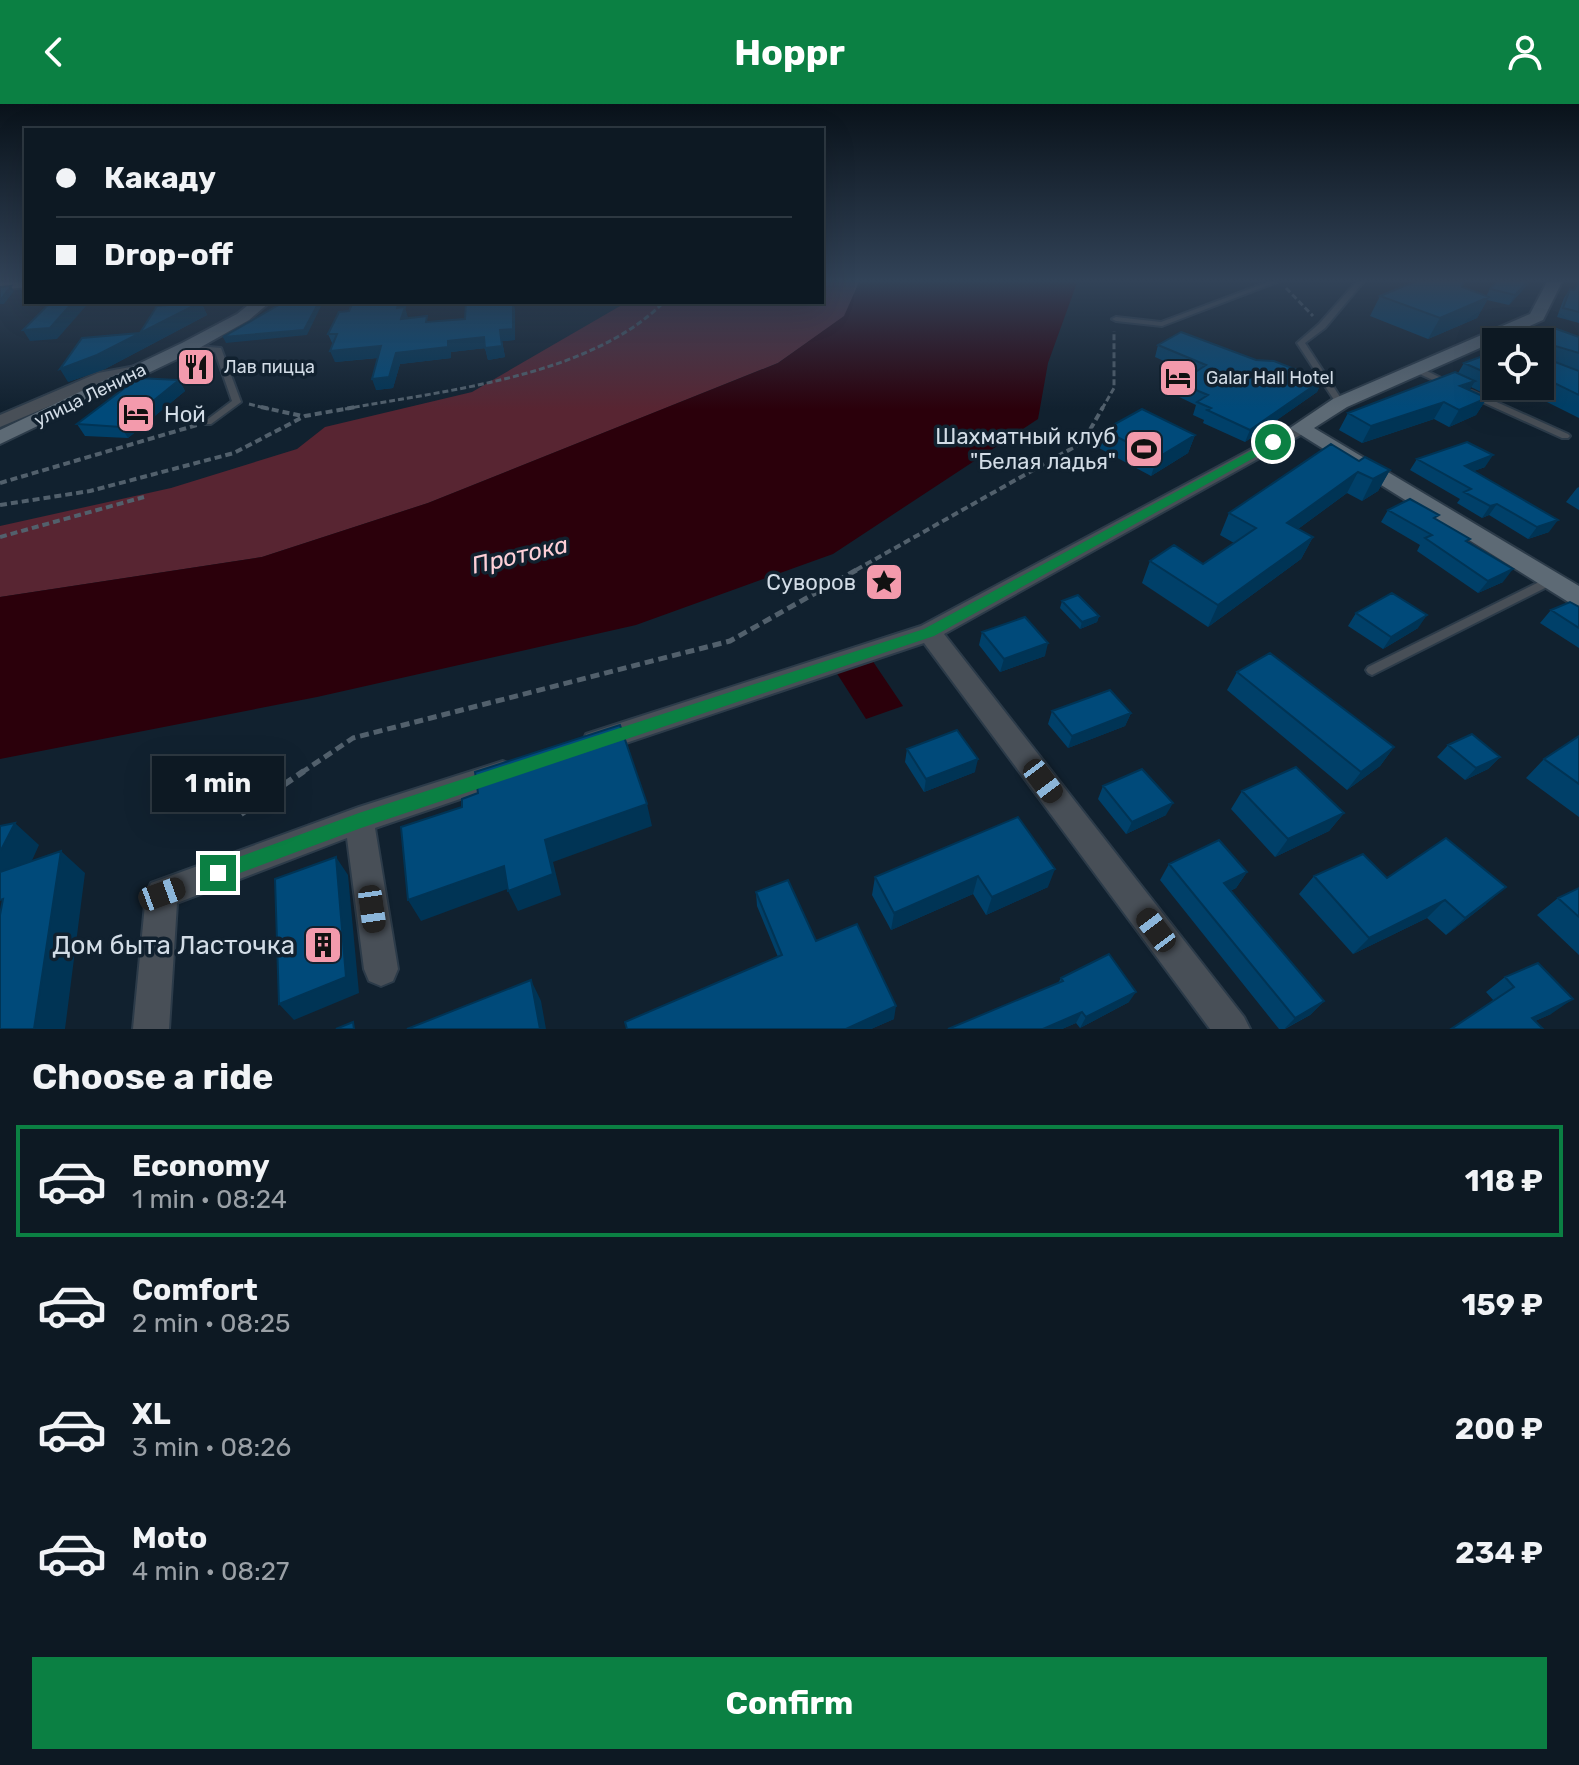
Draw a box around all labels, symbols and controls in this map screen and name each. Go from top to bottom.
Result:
icon: back [32,30,76,74]
icon: person [1503,30,1547,74]
text: Hoppr [734,31,845,74]
text: Какаду [104,160,216,196]
text: Drop-off [104,237,233,273]
map controls [1482,328,1554,400]
button: locate [1482,328,1554,400]
restaurant icon: Лав пицца [175,346,217,388]
place label: Лав пицца [224,356,315,378]
hotel icon: Galar Hall Hotel [1157,357,1199,399]
street label: улица Ленина [30,358,150,432]
place label: Galar Hall Hotel [1206,367,1334,389]
hotel icon: Ной [115,393,157,435]
place label: Ной [164,401,206,428]
place label: Шахматный клуб "Белая ладья" [935,423,1116,475]
route start [1255,424,1291,460]
sports icon: Шахматный клуб "Белая ладья" [1123,428,1165,470]
water label: Протока [469,530,571,580]
place icon: Суворов [863,561,905,603]
place label: Суворов [766,569,856,596]
car [1019,755,1067,807]
callout: 1 min [152,757,284,813]
text: 1 min [185,768,251,799]
route end [200,855,236,891]
car [135,875,189,913]
car [357,884,387,934]
car [1132,904,1180,956]
building icon: Дом быта Ласточка [302,924,344,966]
place label: Дом быта Ласточка [52,930,295,961]
text: Choose a ride [32,1055,273,1098]
icon: car [36,1145,108,1217]
text: Economy [132,1148,270,1184]
text: 118 ₽ [1465,1163,1543,1199]
text: 1 min · 08:24 [132,1184,287,1215]
icon: car [36,1269,108,1341]
text: Comfort [132,1272,258,1308]
text: 159 ₽ [1461,1287,1543,1323]
text: 2 min · 08:25 [132,1308,291,1339]
icon: car [36,1393,108,1465]
text: XL [132,1396,171,1432]
text: 200 ₽ [1455,1411,1543,1447]
text: 3 min · 08:26 [132,1432,291,1463]
icon: car [36,1517,108,1589]
text: Moto [132,1520,207,1556]
text: 234 ₽ [1455,1535,1543,1571]
text: 4 min · 08:27 [132,1556,289,1587]
button: Confirm [32,1657,1547,1749]

